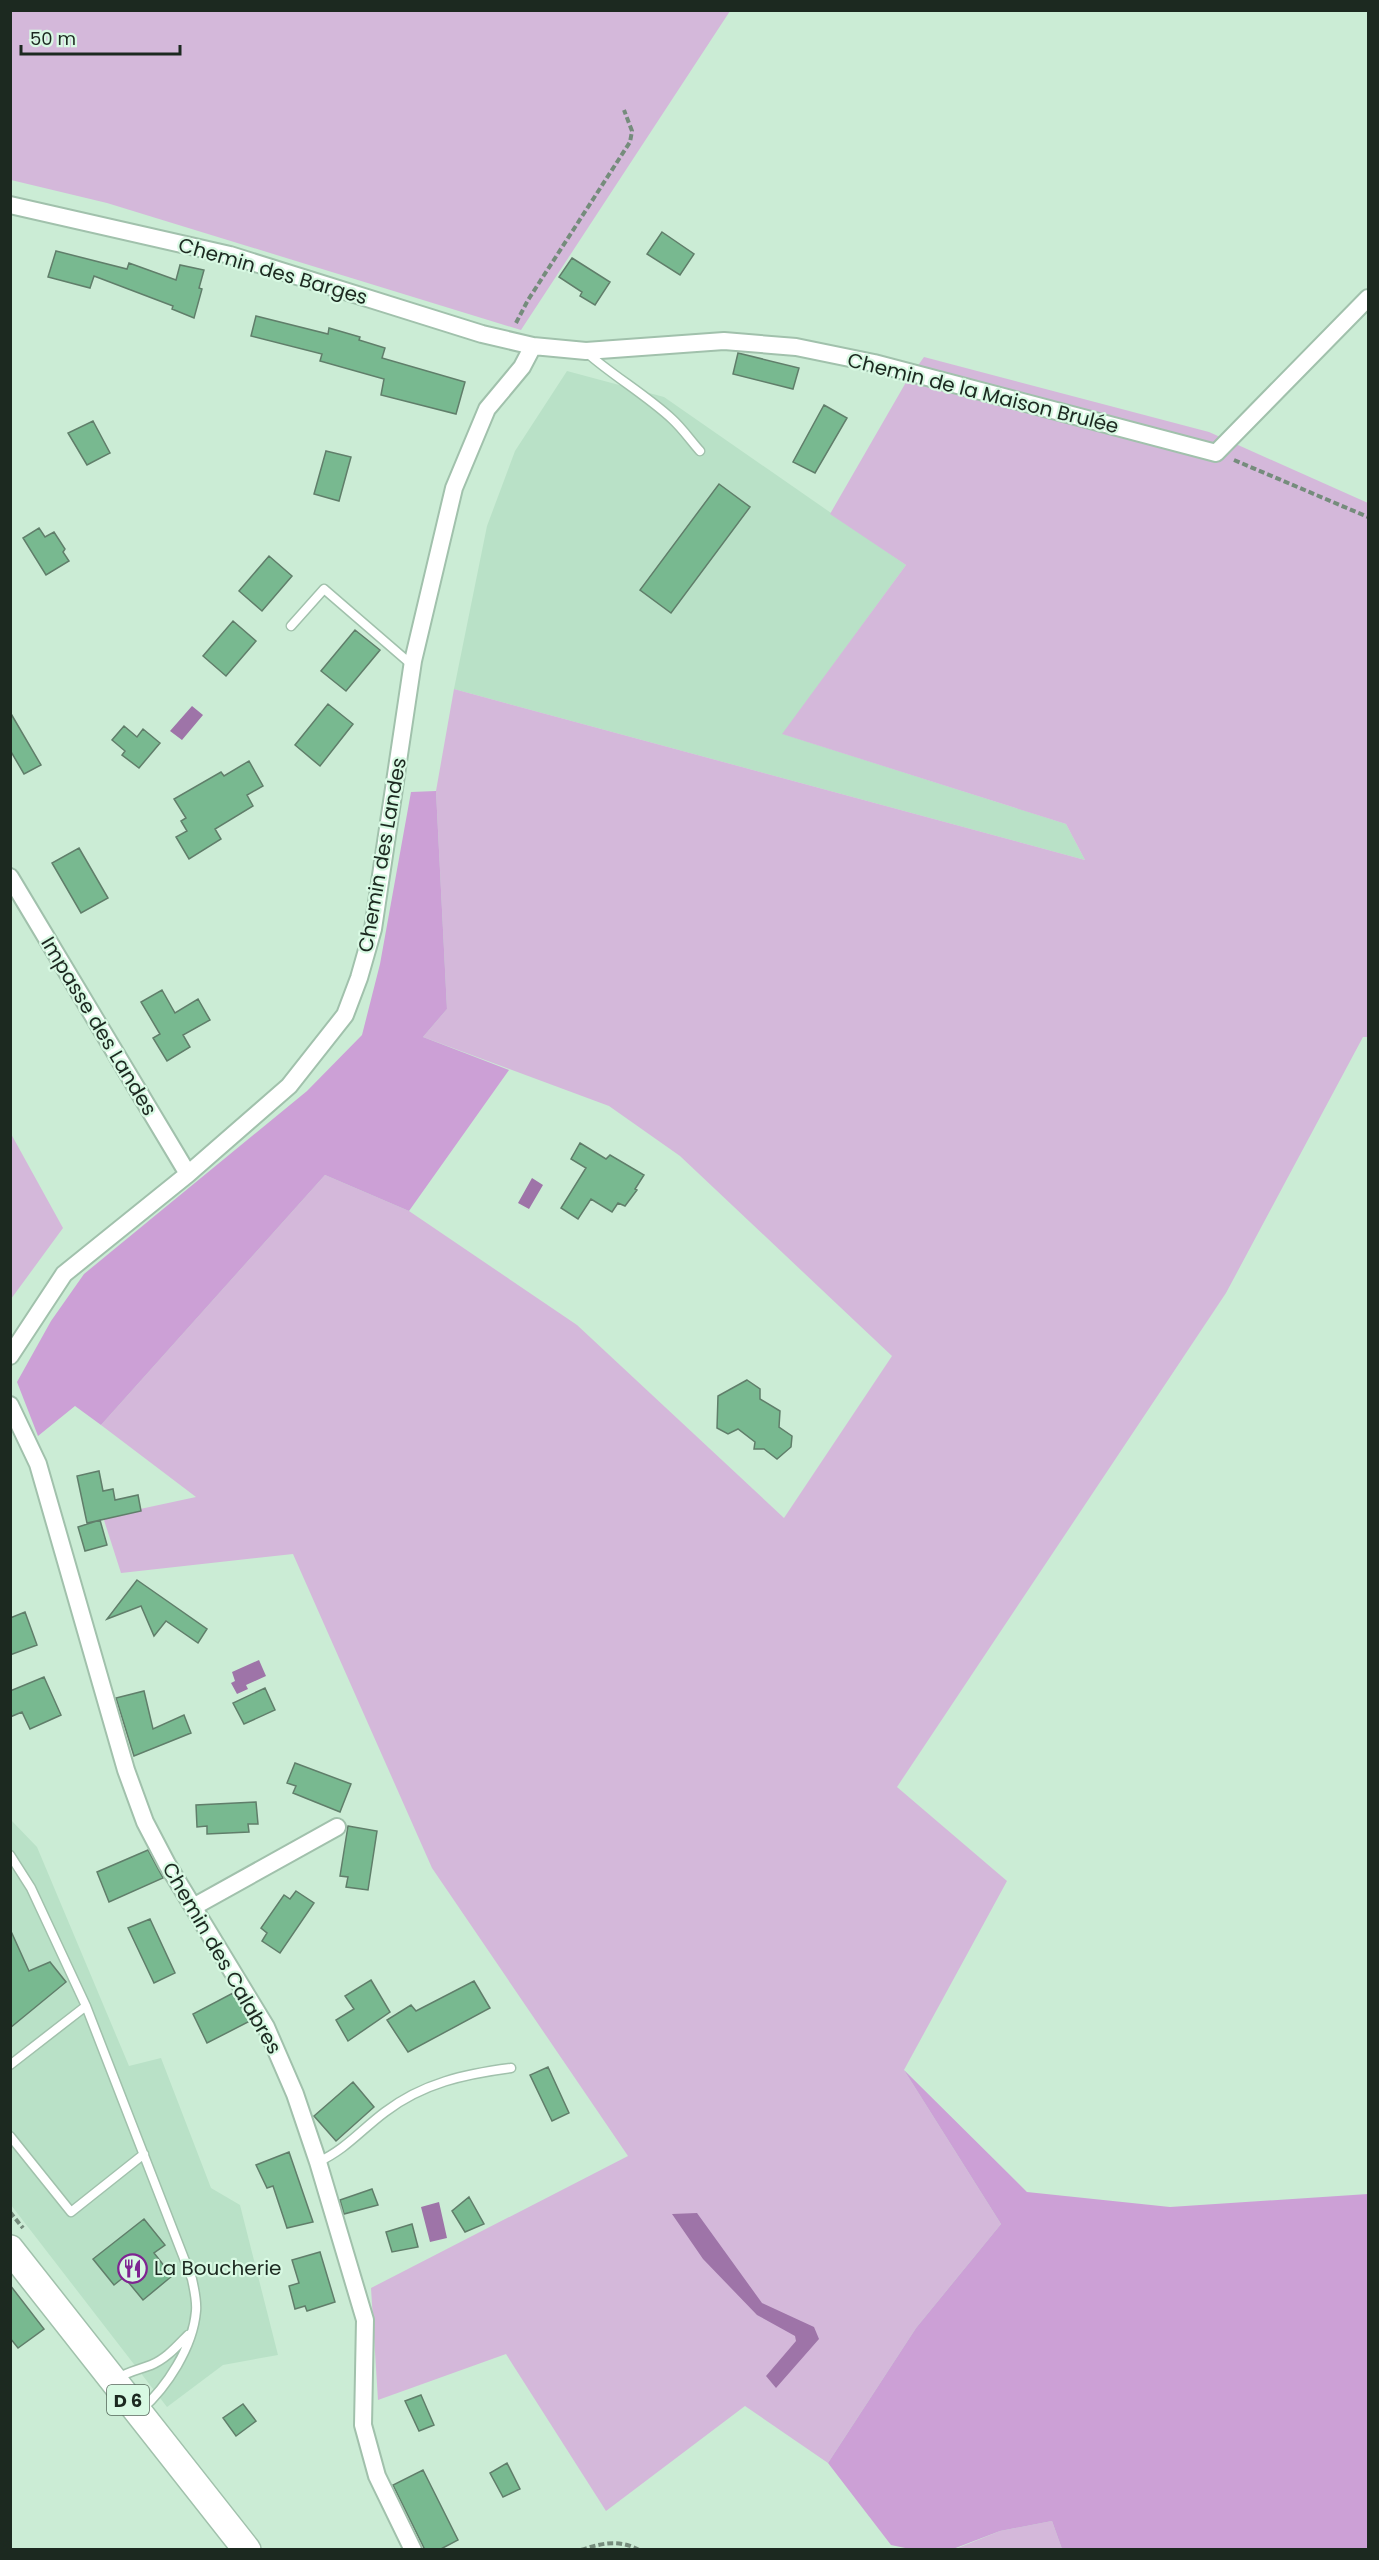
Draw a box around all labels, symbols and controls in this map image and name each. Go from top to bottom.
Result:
scale bar [21,18,180,56]
text: 50 m [30,26,76,51]
street label: Chemin des Barges [175,231,371,311]
street label: Chemin de la Maison Brulée [844,346,1122,440]
street label: Chemin des Landes [351,755,413,955]
street label: Impasse des Landes [34,931,164,1121]
street label: Chemin des Calabres [156,1857,288,2059]
restaurant icon: La Boucherie [117,2252,149,2284]
place label: La Boucherie [154,2254,281,2282]
road number: D 6 [107,2385,149,2415]

